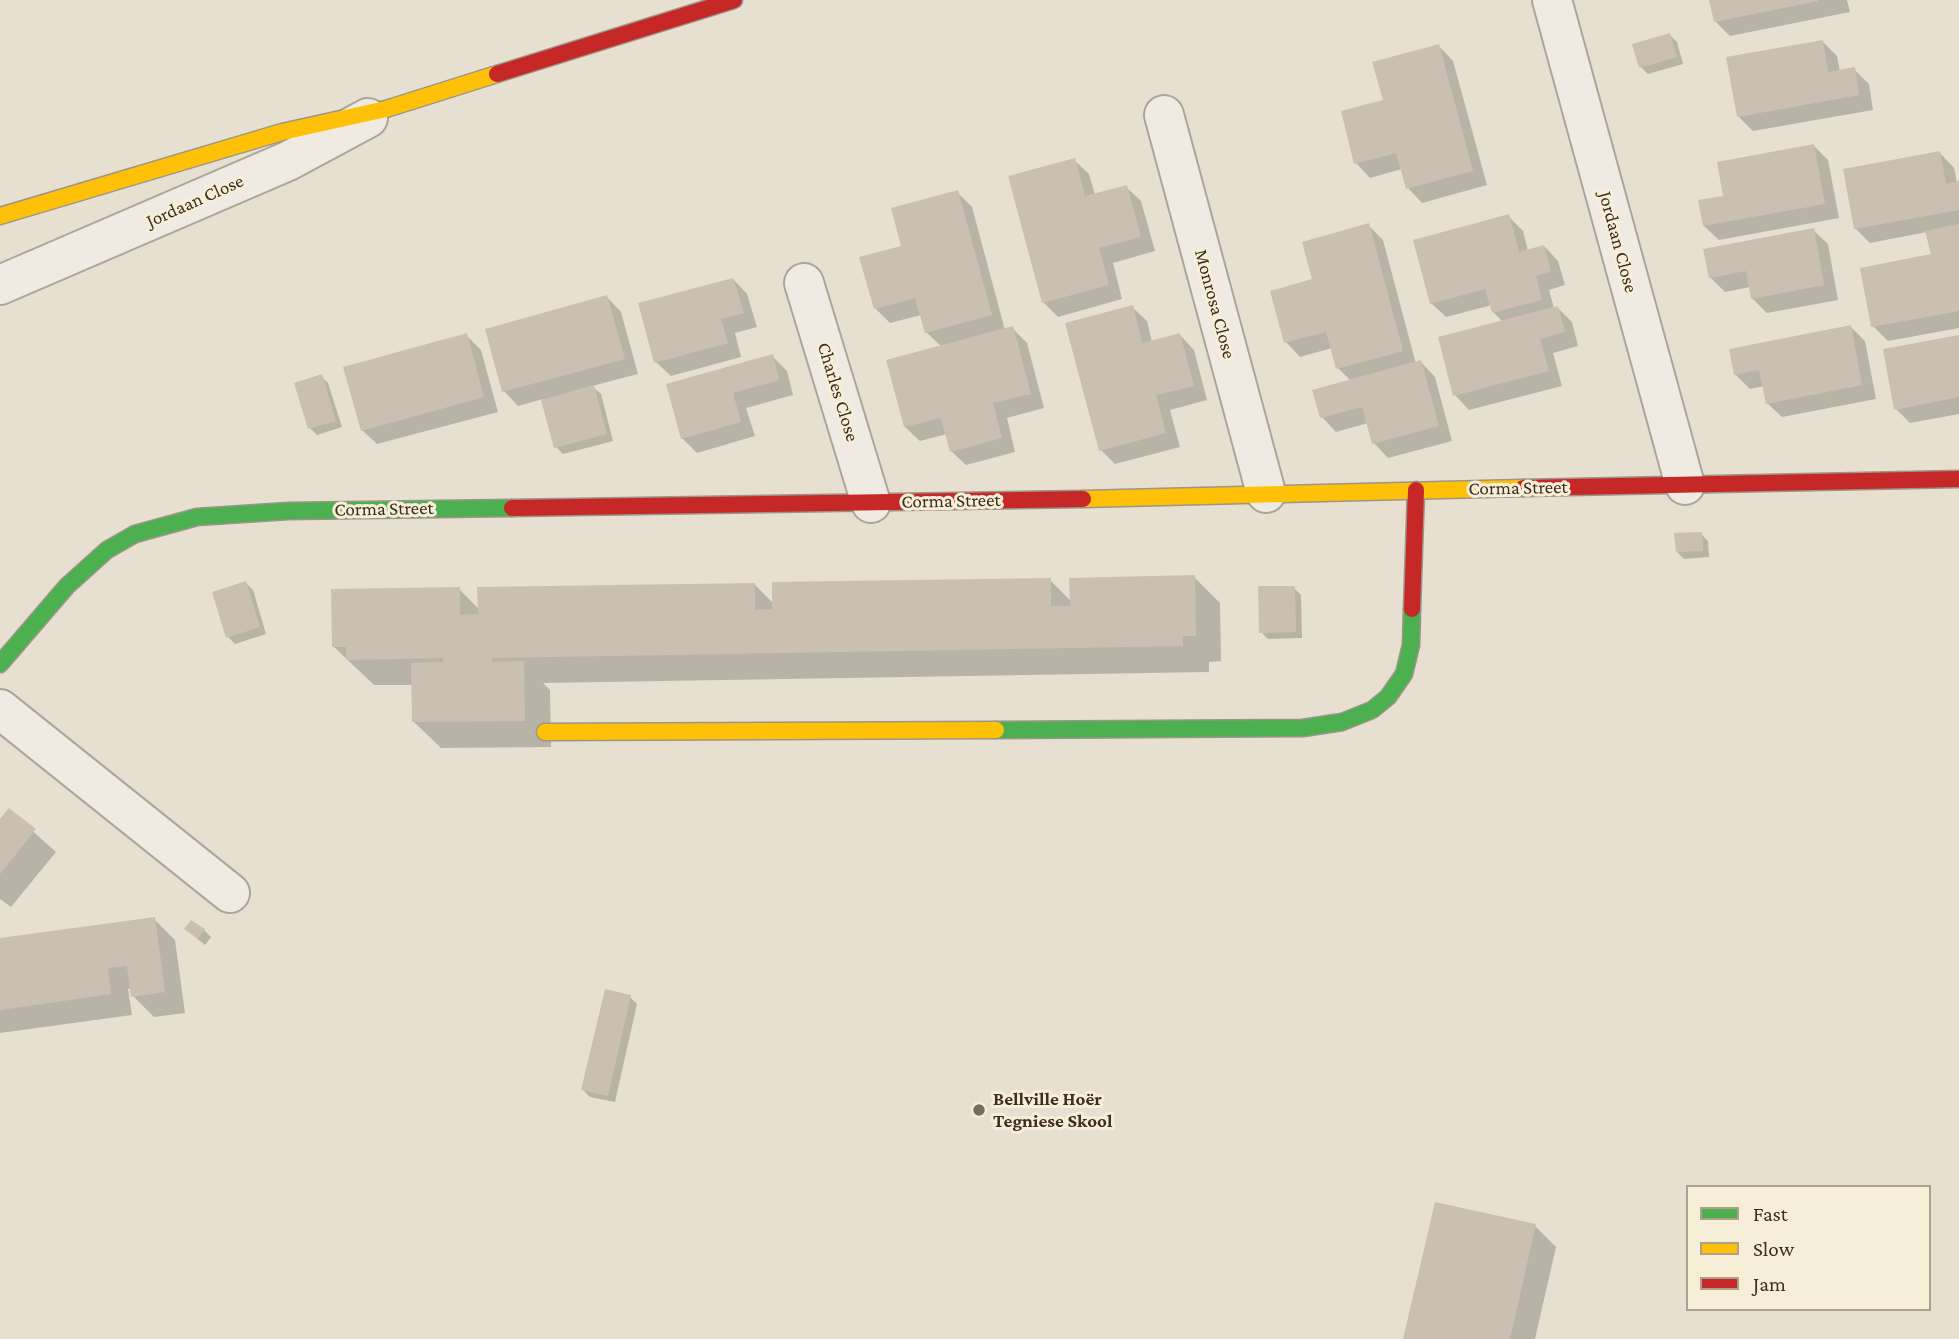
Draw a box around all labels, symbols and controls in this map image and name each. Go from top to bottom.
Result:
street label: Jordaan Close [143,169,247,233]
street label: Jordaan Close [1594,189,1642,295]
street label: Monrosa Close [1189,247,1241,361]
street label: Charles Close [812,340,864,444]
street label: Corma Street [1468,476,1568,500]
street label: Corma Street [901,489,1001,513]
street label: Corma Street [334,497,434,521]
place label: Bellville Hoër Tegniese Skool [993,1088,1112,1132]
marker: Bellville Hoër Tegniese Skool [971,1102,987,1118]
legend [1686,1185,1931,1311]
text: Fast [1753,1202,1788,1226]
text: Slow [1753,1237,1794,1261]
text: Jam [1753,1272,1786,1296]

